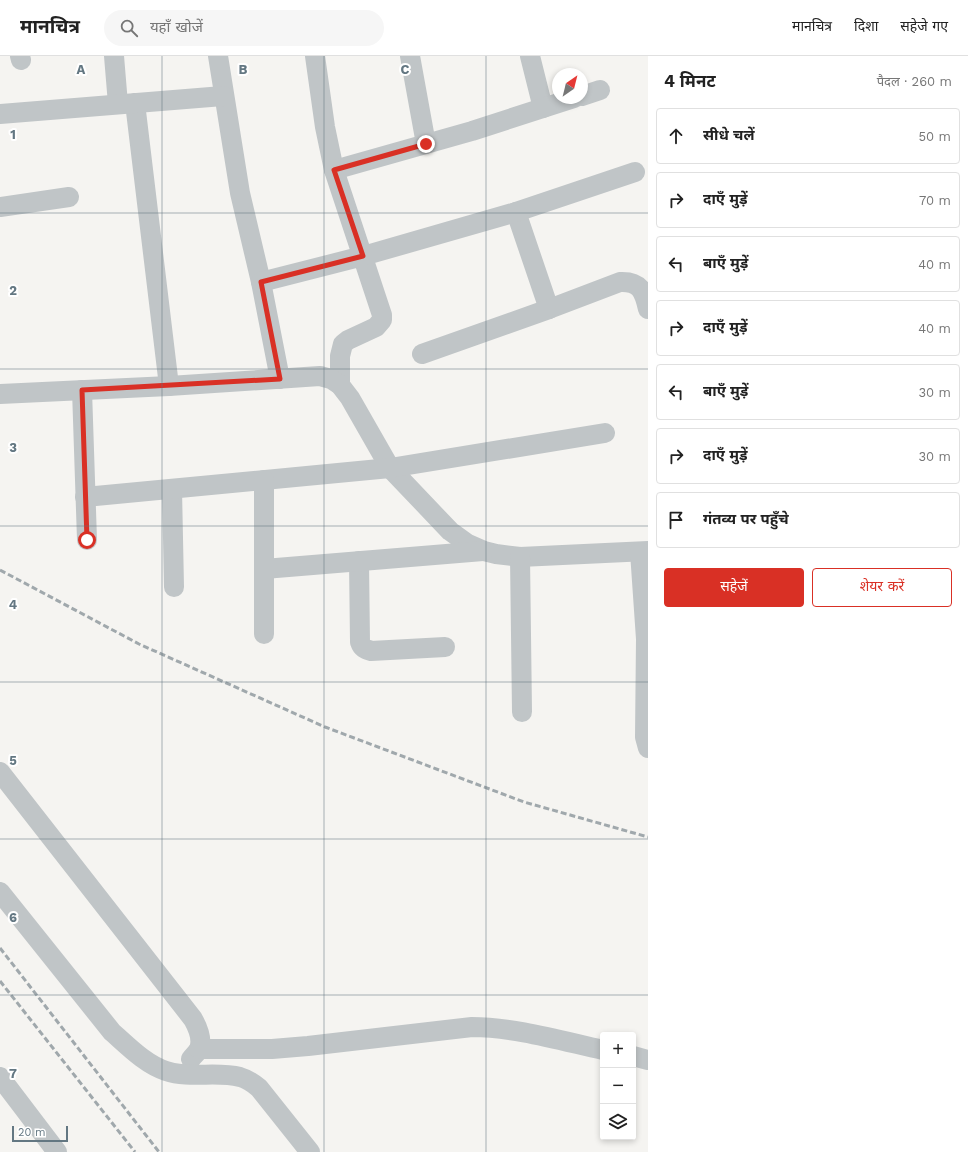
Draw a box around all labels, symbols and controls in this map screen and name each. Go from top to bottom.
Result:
search box [104,10,384,46]
text: मानचित्र [20,15,80,38]
icon: search [118,17,140,39]
text: यहाँ खोजें [150,18,203,36]
text: मानचित्र [792,18,832,34]
text: दिशा [854,18,878,34]
text: सहेजे गए [900,18,948,34]
text: A [77,62,86,77]
text: B [239,62,248,77]
text: C [401,62,410,77]
north arrow [552,68,588,104]
text: 4 मिनट [664,71,716,91]
text: पैदल · 260 m [877,74,952,89]
icon: ahead [665,125,687,147]
text: सीधे चलें [703,126,755,144]
text: 1 [10,127,16,142]
text: 50 m [919,129,951,144]
route end [417,135,435,153]
icon: right [665,189,687,211]
text: दाएँ मुड़ें [703,190,748,208]
text: 70 m [919,193,951,208]
icon: left [665,253,687,275]
text: बाएँ मुड़ें [703,254,748,272]
text: 40 m [918,257,951,272]
text: 2 [9,283,17,298]
icon: right [665,317,687,339]
text: दाएँ मुड़ें [703,318,748,336]
text: 40 m [918,321,951,336]
icon: left [665,381,687,403]
text: बाएँ मुड़ें [703,382,748,400]
text: 30 m [919,385,951,400]
text: 3 [9,440,17,455]
icon: right [665,445,687,467]
text: दाएँ मुड़ें [703,446,748,464]
text: 30 m [919,449,951,464]
icon: arrive [665,509,687,531]
text: गंतव्य पर पहुँचे [703,510,789,528]
route start [78,531,96,549]
button: सहेजें [664,568,804,607]
button: शेयर करें [812,568,952,607]
text: 4 [9,597,18,612]
text: 5 [9,753,17,768]
text: 6 [9,910,17,925]
map controls [600,1032,636,1140]
button: + [600,1032,636,1068]
text: 7 [9,1066,17,1081]
button: − [600,1068,636,1104]
button: layers [600,1104,636,1140]
scale bar [12,1124,68,1143]
text: 20 m [18,1126,46,1139]

